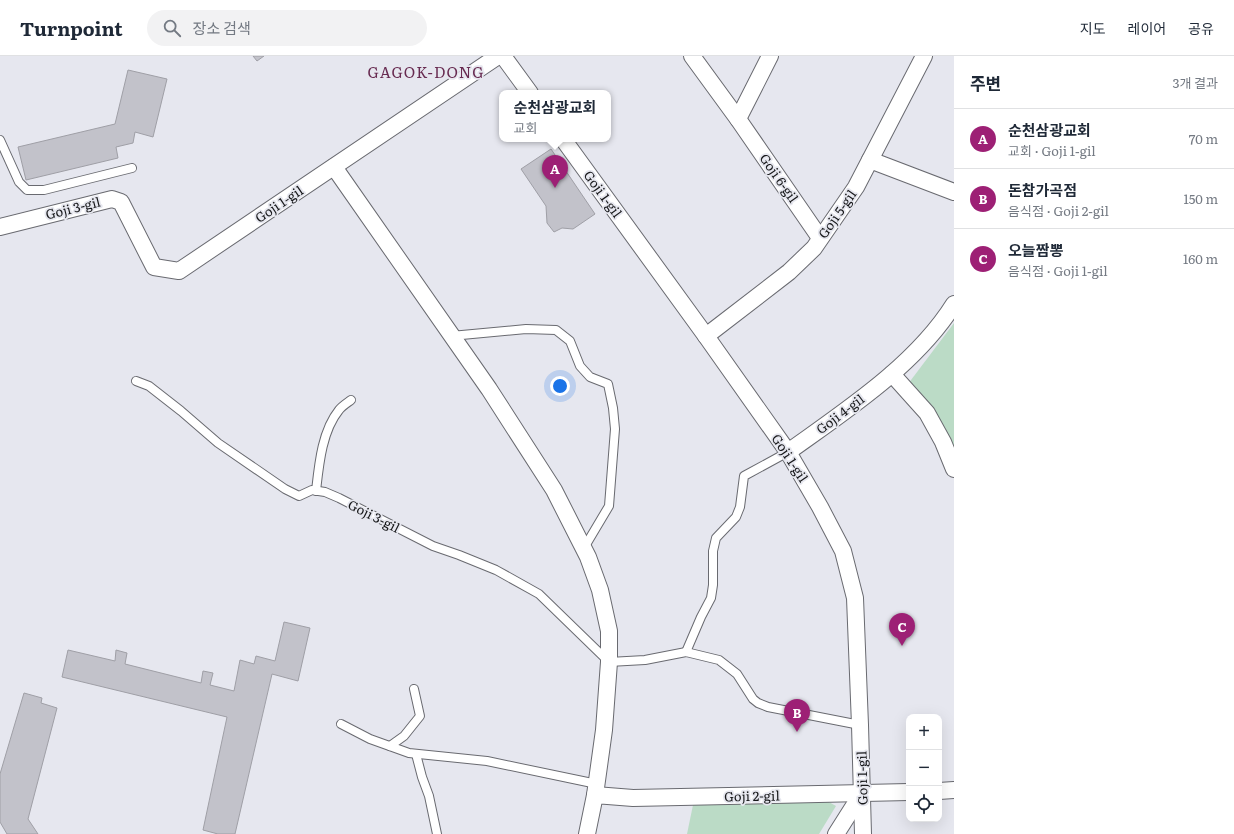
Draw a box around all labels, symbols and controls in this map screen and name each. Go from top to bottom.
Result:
search box [147,10,427,46]
text: Turnpoint [20,14,123,42]
text: 장소 검색 [193,16,251,39]
icon: search [161,17,183,39]
text: 지도 [1080,18,1106,38]
text: 레이어 [1128,18,1166,38]
text: 공유 [1188,18,1214,38]
district label: GAGOK-DONG [368,60,484,83]
text: 주변 [970,70,1001,95]
text: 3개 결과 [1172,73,1218,92]
popup [499,90,611,142]
text: 순천삼광교회 [514,95,596,118]
text: 교회 [514,118,538,137]
text: 순천삼광교회 [1008,118,1091,141]
text: A [978,129,988,148]
text: 70 m [1189,129,1218,148]
text: 교회 · Goji 1-gil [1008,141,1096,160]
street label: Goji 6-gil [756,149,804,207]
pin: A [542,155,568,188]
street label: Goji 1-gil [580,166,627,222]
text: 돈참가곡점 [1008,178,1077,201]
street label: Goji 1-gil [251,180,307,227]
street label: Goji 5-gil [813,185,861,242]
text: B [979,189,987,208]
text: 150 m [1183,189,1218,208]
street label: Goji 3-gil [43,191,103,223]
text: 음식점 · Goji 2-gil [1008,201,1109,220]
text: 오늘짬뽕 [1008,238,1063,261]
text: C [978,249,988,268]
text: 160 m [1183,249,1218,268]
text: 음식점 · Goji 1-gil [1008,261,1108,280]
your location [550,376,570,396]
street label: Goji 4-gil [812,389,868,438]
street label: Goji 1-gil [768,430,813,486]
street label: Goji 3-gil [345,494,404,537]
pin: C [889,613,915,646]
pin: B [784,699,810,732]
map controls [906,714,942,822]
button: + [906,714,942,750]
street label: Goji 1-gil [852,750,871,805]
button: − [906,750,942,786]
street label: Goji 2-gil [724,786,781,805]
button: locate [906,786,942,822]

